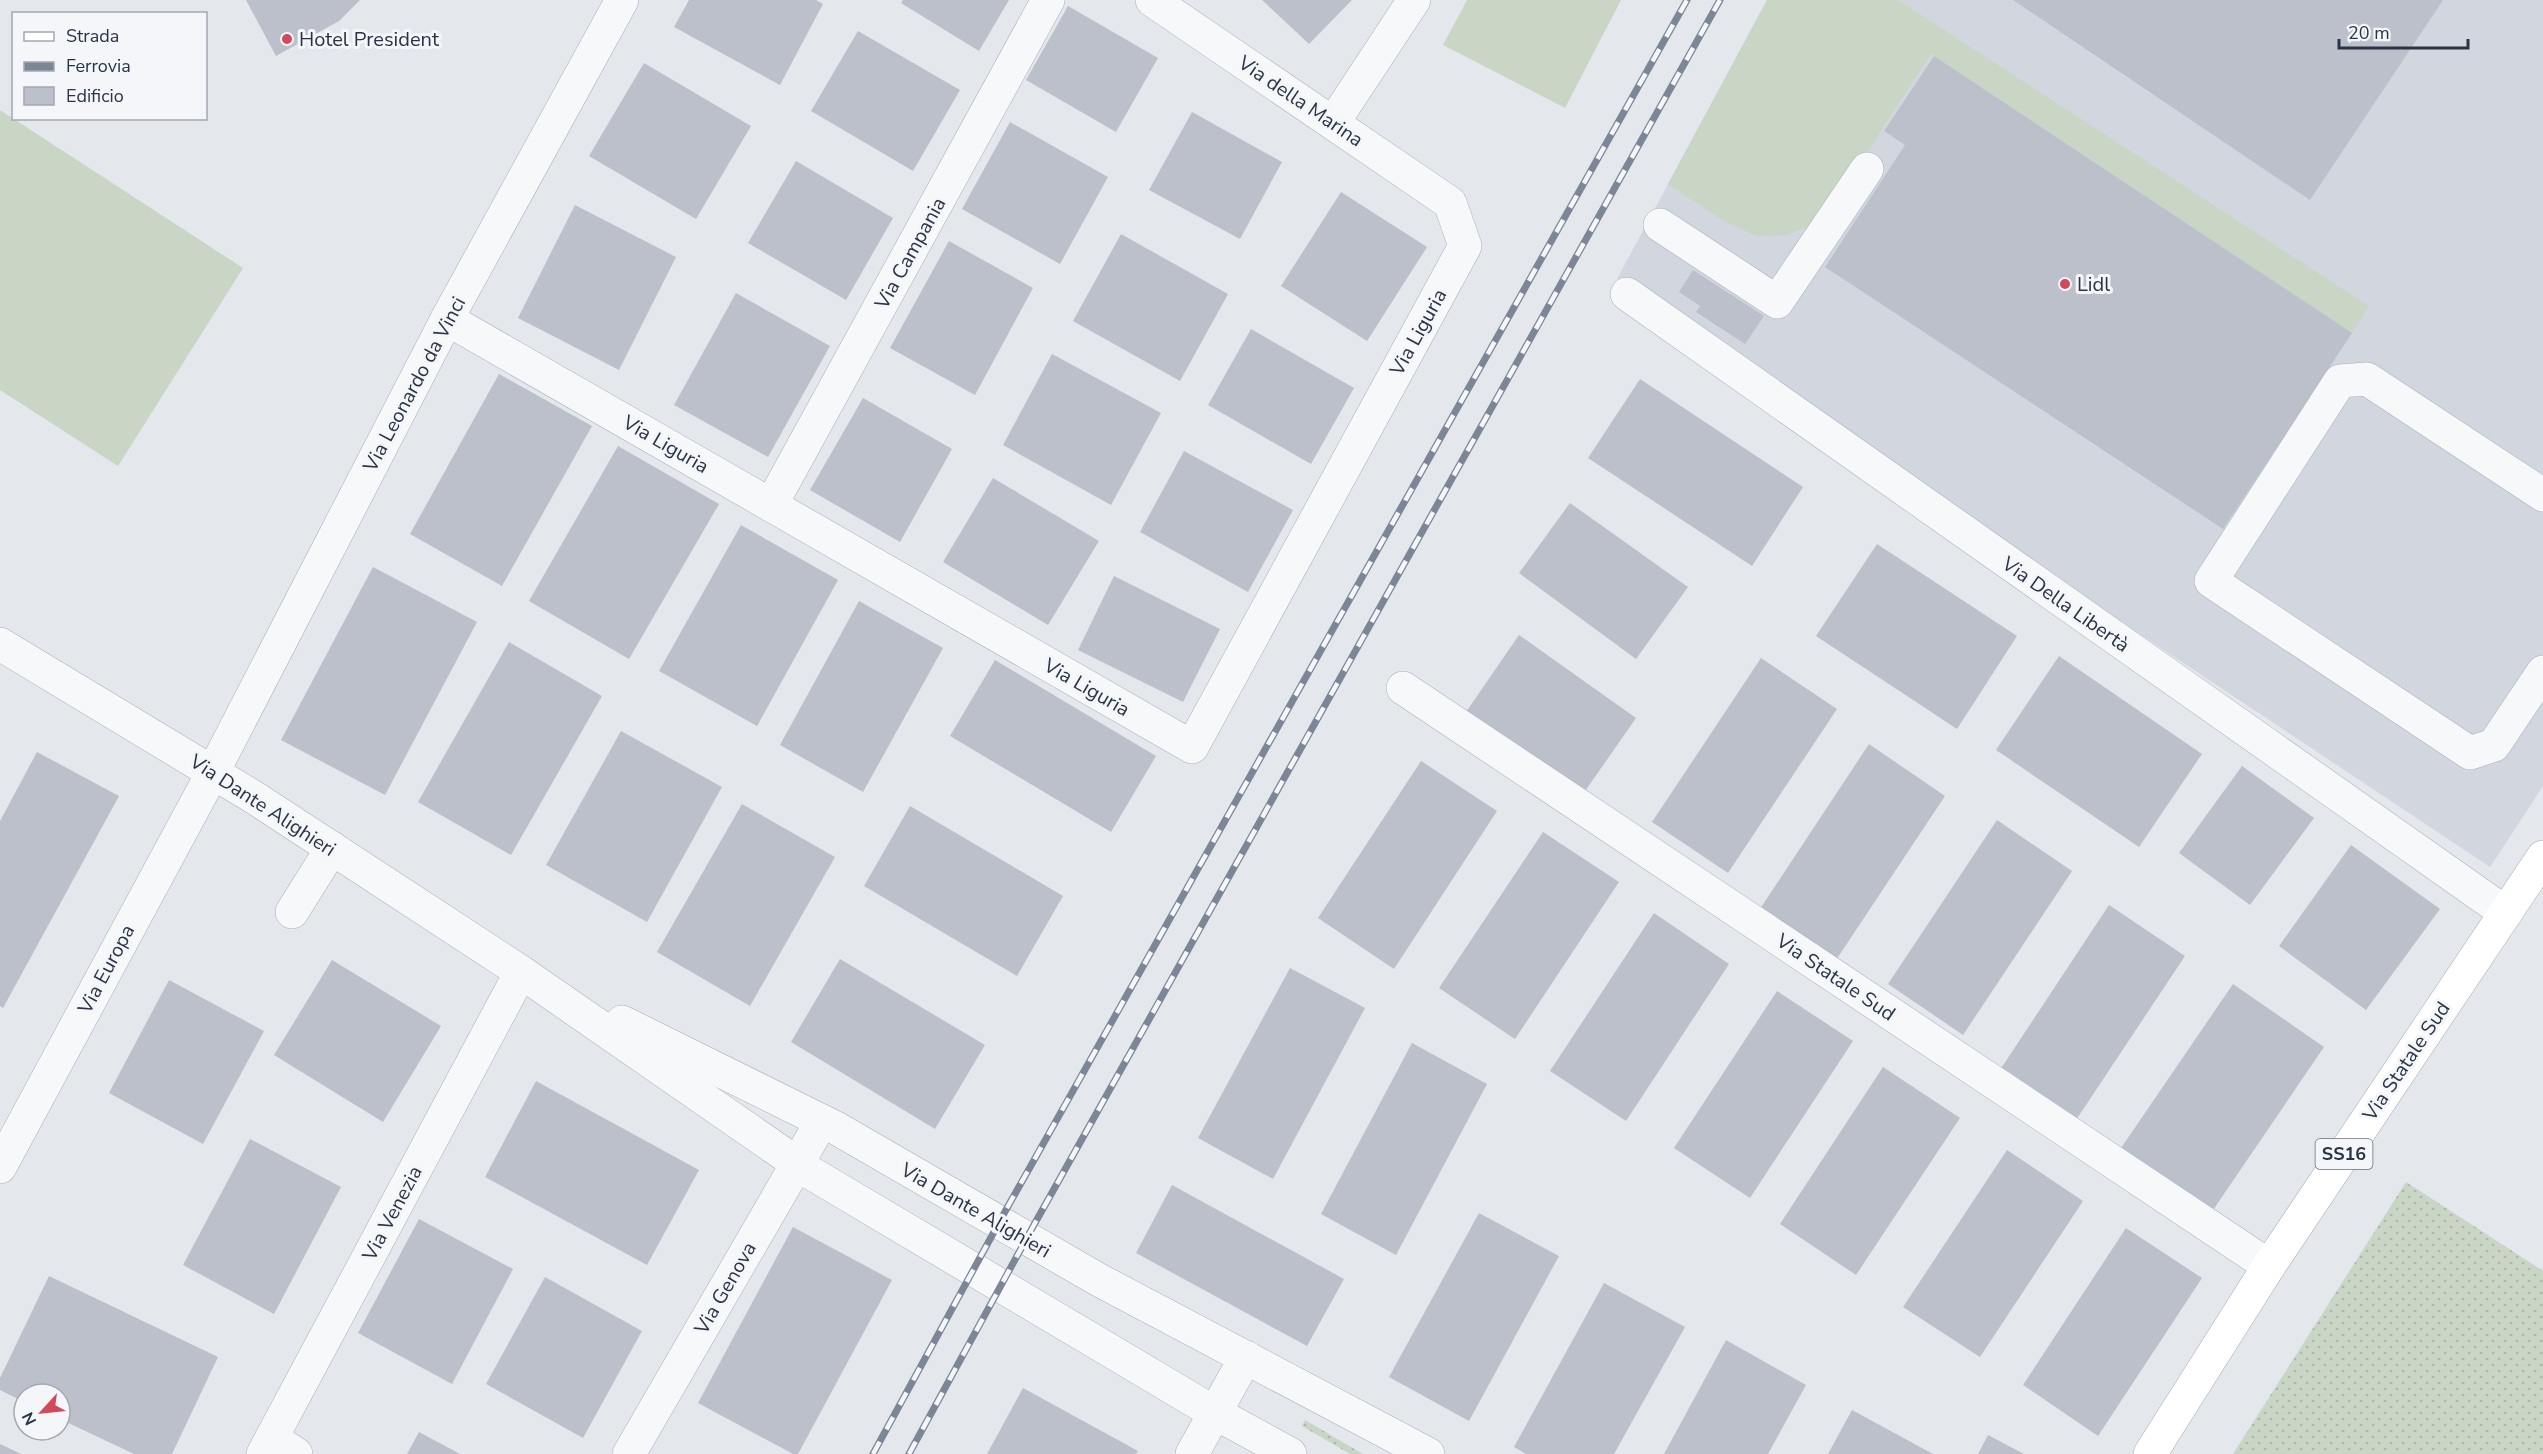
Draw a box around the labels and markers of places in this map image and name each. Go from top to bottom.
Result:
place label: Hotel President [299,26,440,53]
marker: Hotel President [280,32,294,46]
place label: Lidl [2077,271,2110,298]
marker: Lidl [2058,277,2072,291]

